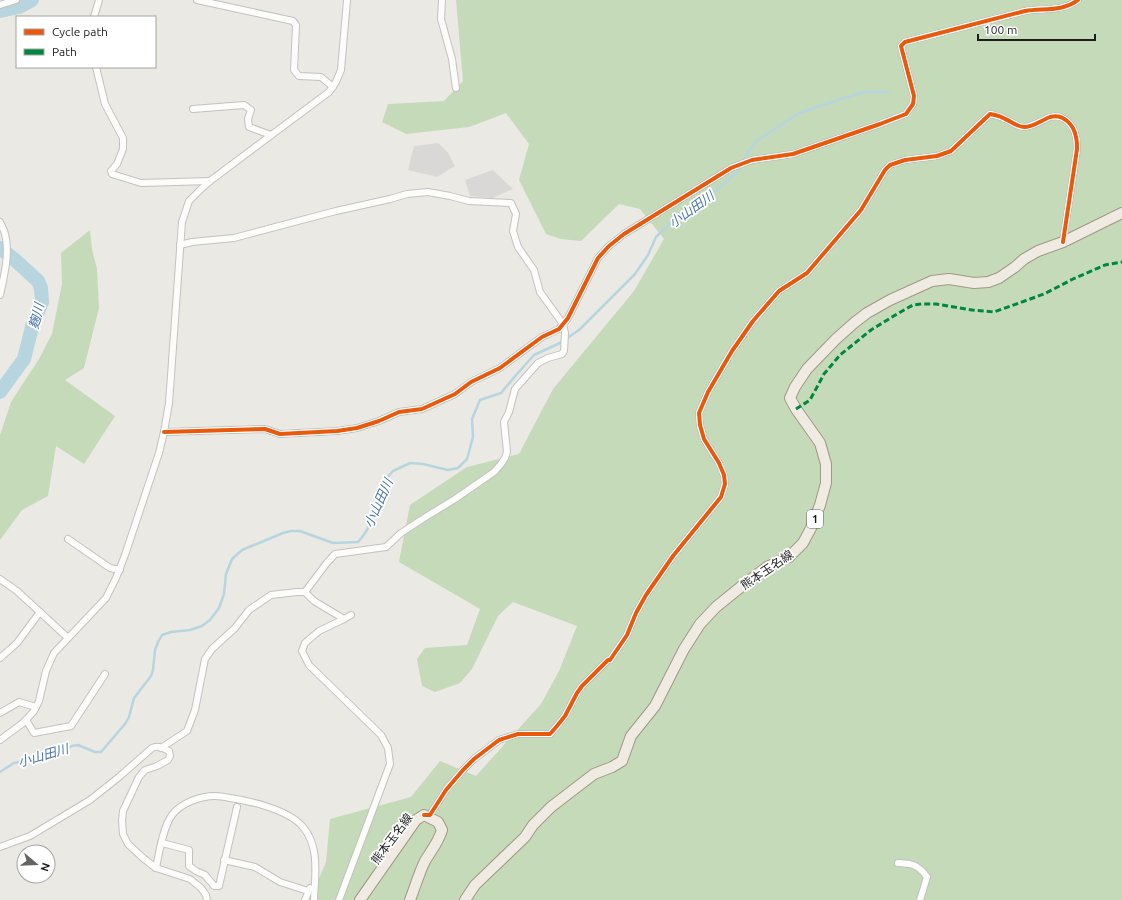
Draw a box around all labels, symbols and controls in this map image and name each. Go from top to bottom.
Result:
legend [16,16,156,68]
scale bar [978,16,1095,42]
text: 100 m [984,23,1017,36]
text: Cycle path [52,25,108,38]
text: Path [52,45,77,58]
water label: 小山田川 [666,187,718,230]
water label: 麹川 [26,300,46,330]
water label: 小山田川 [361,475,396,530]
road number: 1 [807,510,823,528]
street label: 熊本玉名線 [738,547,795,592]
water label: 小山田川 [16,741,72,769]
street label: 熊本玉名線 [368,811,415,867]
north arrow [16,844,56,884]
text: N [38,861,52,873]

